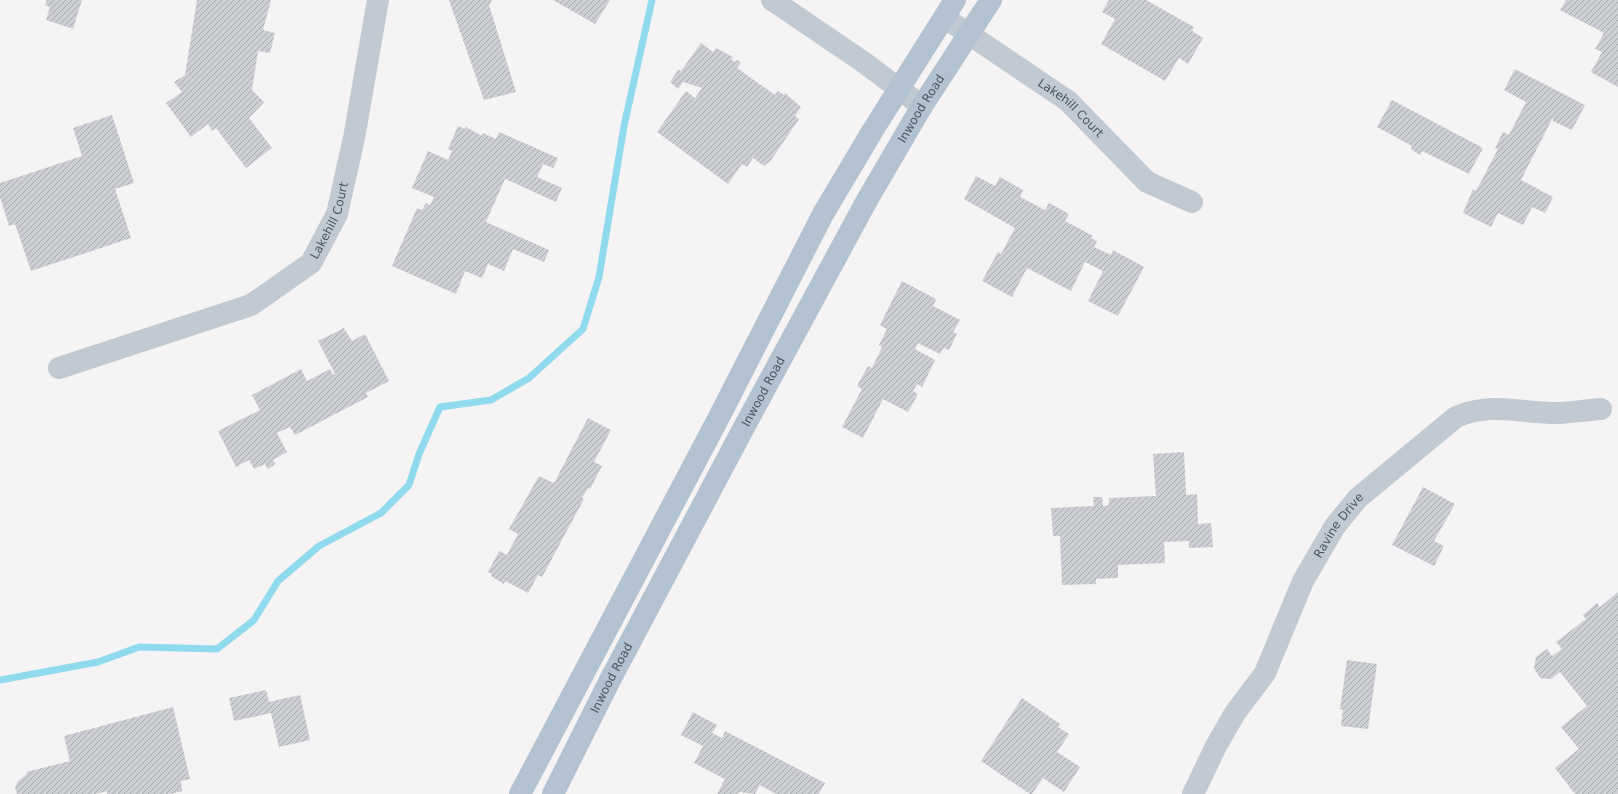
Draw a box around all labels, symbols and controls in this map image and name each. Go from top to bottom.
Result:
street label: Inwood Road [895,72,947,145]
street label: Lakehill Court [1035,76,1107,140]
street label: Lakehill Court [307,181,351,261]
street label: Inwood Road [739,354,788,429]
street label: Ravine Drive [1311,490,1366,561]
street label: Inwood Road [588,640,635,715]

